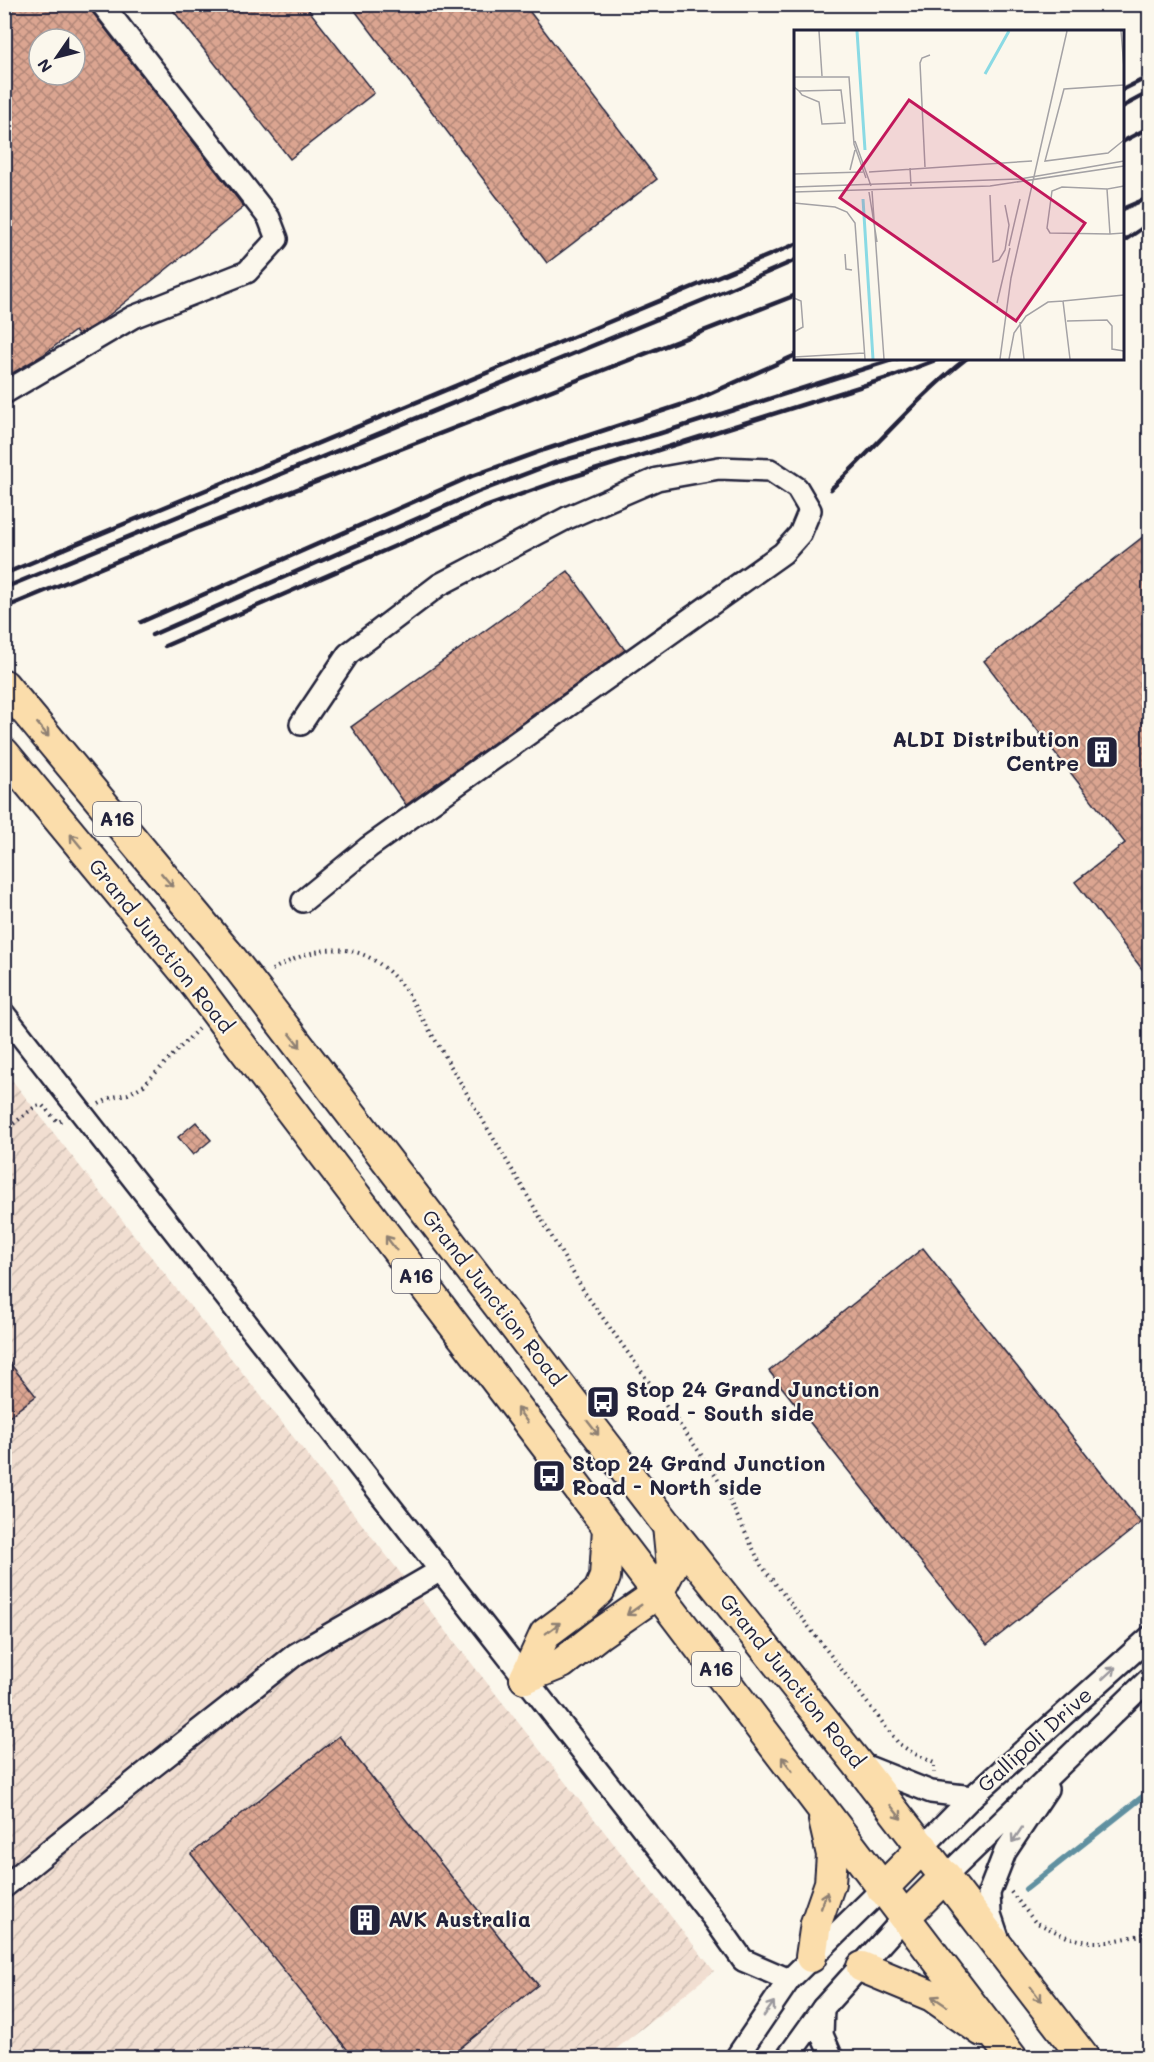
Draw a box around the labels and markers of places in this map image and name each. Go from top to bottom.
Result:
place label: ALDI Distribution Centre [892,725,1079,776]
building icon: ALDI Distribution Centre [1084,734,1120,770]
place label: Stop 24 Grand Junction Road - South side [626,1375,879,1426]
bus stop icon: Stop 24 Grand Junction Road - South side [585,1384,621,1420]
place label: Stop 24 Grand Junction Road - North side [572,1449,825,1500]
bus stop icon: Stop 24 Grand Junction Road - North side [531,1458,567,1494]
building icon: AVK Australia [347,1902,383,1938]
place label: AVK Australia [388,1905,531,1932]

